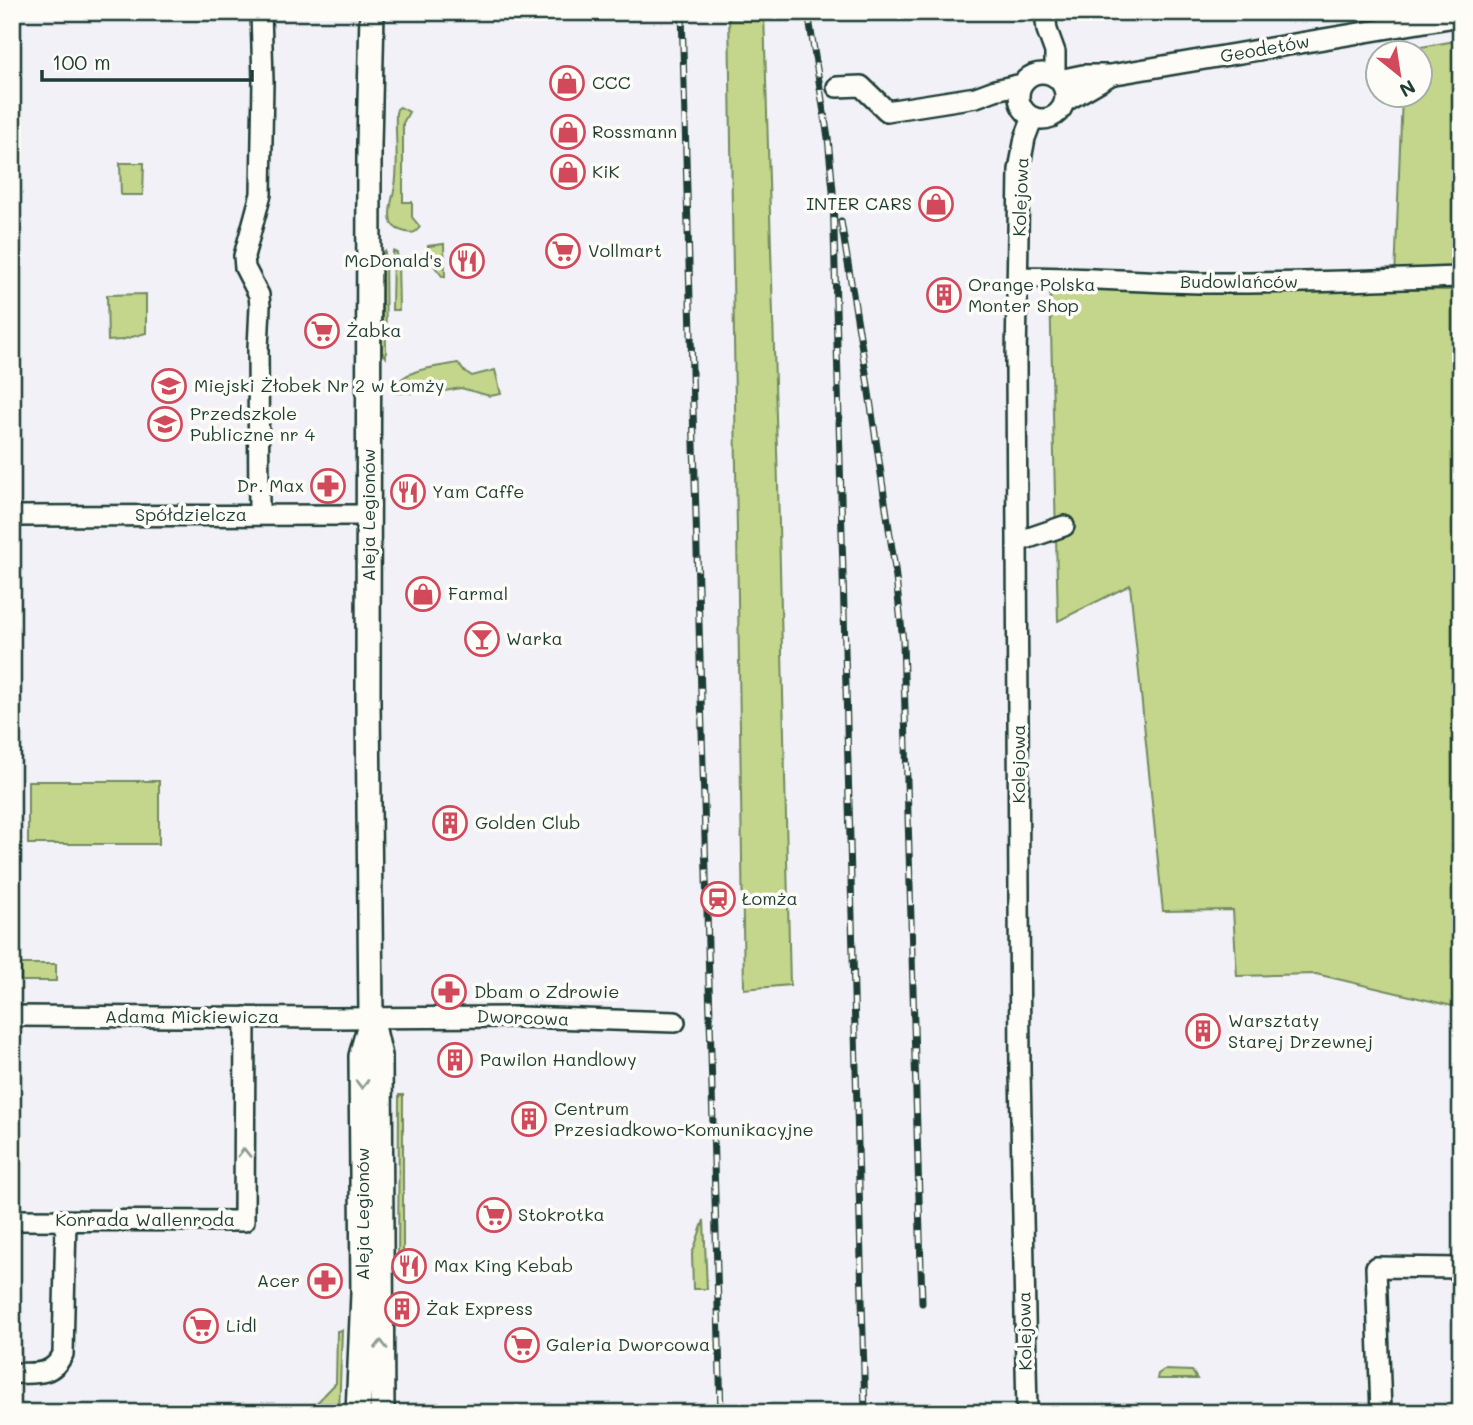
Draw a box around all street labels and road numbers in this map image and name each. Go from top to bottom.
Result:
street label: Geodetów [1218,28,1311,68]
street label: Kolejowa [1007,157,1033,237]
street label: Budowlańców [1180,269,1298,293]
street label: Aleja Legionów [356,449,380,581]
street label: Spółdzielcza [135,502,247,526]
street label: Kolejowa [1006,724,1030,804]
street label: Dworcowa [476,1003,570,1031]
street label: Adama Mickiewicza [105,1004,279,1028]
street label: Aleja Legionów [350,1148,374,1280]
street label: Konrada Wallenroda [55,1207,235,1231]
street label: Kolejowa [1011,1291,1037,1371]

